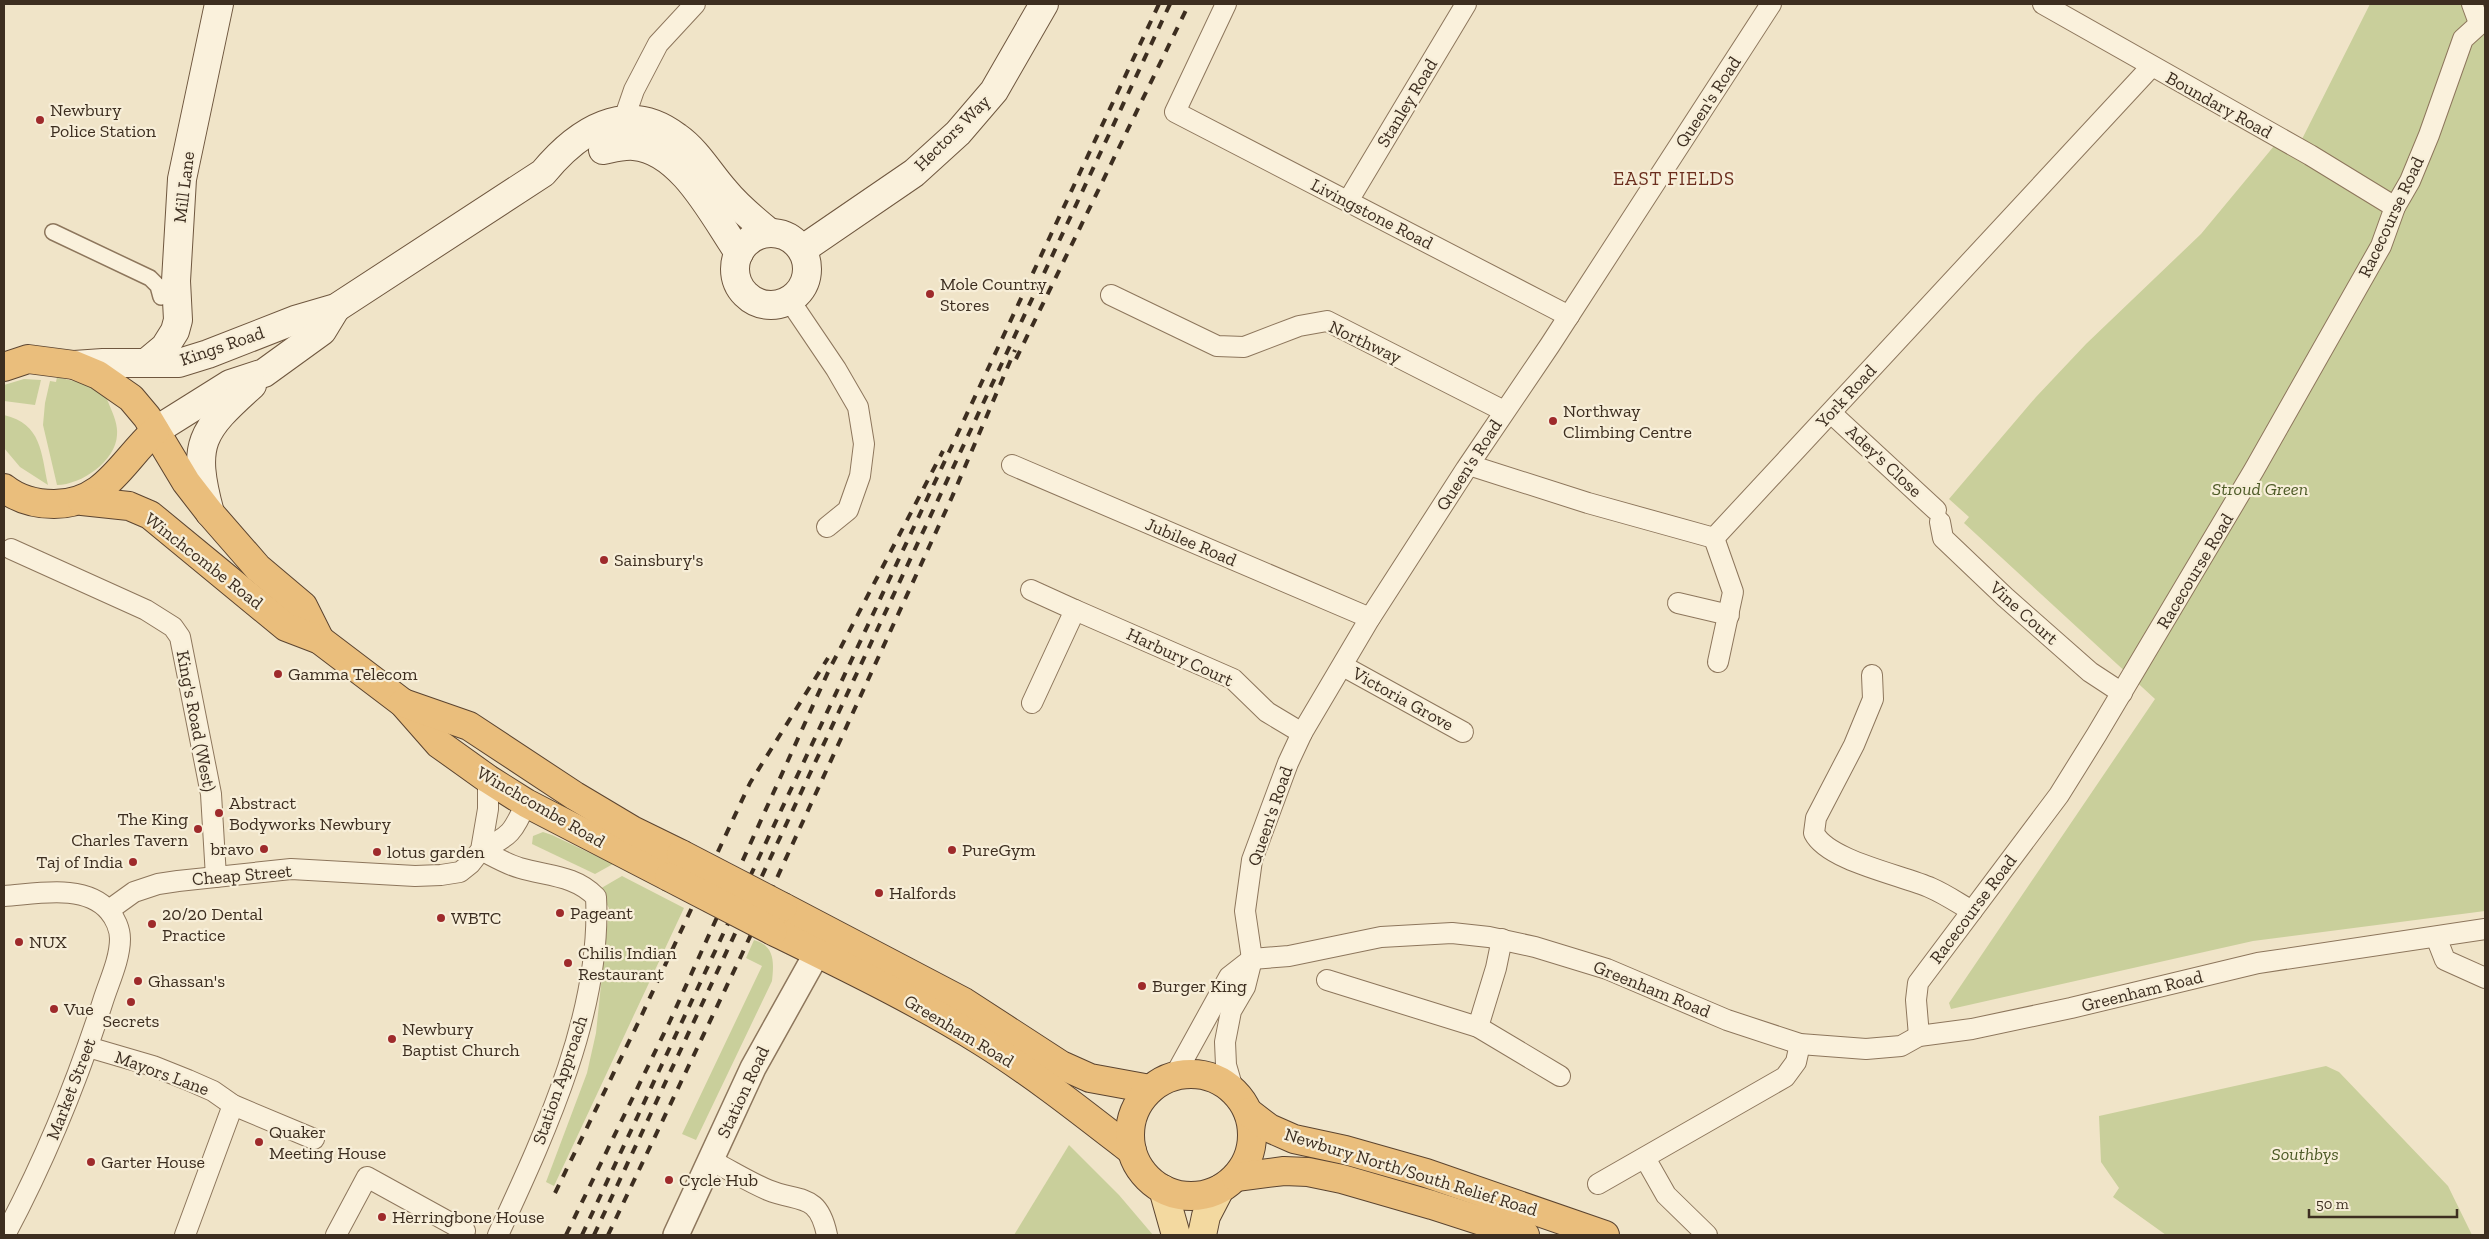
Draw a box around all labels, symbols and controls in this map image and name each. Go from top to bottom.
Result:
street label: Queen's Road [1670,52,1746,152]
street label: Stanley Road [1372,54,1442,151]
street label: Boundary Road [2162,67,2276,143]
street label: Hectors Way [909,90,995,176]
place label: Newbury Police Station [50,99,157,142]
marker: Newbury Police Station [34,114,46,126]
street label: Mill Lane [169,150,199,224]
street label: Racecourse Road [2353,153,2429,281]
district label: EAST FIELDS [1613,167,1735,190]
street label: Livingstone Road [1307,174,1437,254]
place label: Mole Country Stores [940,273,1048,316]
marker: Mole Country Stores [924,288,936,300]
street label: Northway [1325,316,1405,369]
street label: Kings Road [177,321,267,371]
street label: York Road [1811,360,1881,433]
place label: Northway Climbing Centre [1563,400,1692,443]
street label: Queen's Road [1431,415,1507,515]
marker: Northway Climbing Centre [1547,415,1559,427]
street label: Adey's Close [1841,420,1927,502]
park label: Stroud Green [2212,478,2308,500]
street label: Winchcombe Road [140,508,268,614]
street label: Racecourse Road [2152,509,2238,633]
street label: Jubilee Road [1142,513,1240,571]
place label: Sainsbury's [614,549,703,571]
marker: Sainsbury's [598,554,610,566]
street label: Vine Court [1985,576,2063,650]
street label: Harbury Court [1123,623,1237,691]
street label: King's Road (West) [172,649,220,793]
street label: Victoria Grove [1348,662,1457,736]
place label: Gamma Telecom [288,663,418,685]
marker: Gamma Telecom [272,668,284,680]
street label: Winchcombe Road [473,761,609,853]
street label: Queen's Road [1243,763,1297,869]
place label: Abstract Bodyworks Newbury [229,792,392,835]
marker: Abstract Bodyworks Newbury [213,807,225,819]
place label: The King Charles Tavern [71,808,189,851]
marker: The King Charles Tavern [192,823,204,835]
place label: bravo [209,838,254,860]
place label: PureGym [962,839,1036,861]
place label: lotus garden [387,841,485,863]
marker: bravo [258,843,270,855]
marker: PureGym [946,844,958,856]
marker: lotus garden [371,846,383,858]
street label: Racecourse Road [1925,850,2021,968]
place label: Taj of India [36,851,123,873]
marker: Taj of India [127,856,139,868]
street label: Cheap Street [191,860,293,890]
place label: Halfords [889,882,956,904]
marker: Halfords [873,887,885,899]
place label: Pageant [570,902,633,924]
place label: 20/20 Dental Practice [162,903,263,946]
place label: WBTC [451,907,501,929]
marker: Pageant [554,907,566,919]
marker: WBTC [435,912,447,924]
marker: 20/20 Dental Practice [146,918,158,930]
place label: NUX [29,931,67,953]
marker: NUX [13,936,25,948]
place label: Chilis Indian Restaurant [578,942,677,985]
street label: Greenham Road [1590,956,1714,1023]
marker: Chilis Indian Restaurant [562,957,574,969]
street label: Greenham Road [2079,965,2205,1017]
place label: Ghassan's [148,970,225,992]
marker: Ghassan's [132,975,144,987]
place label: Burger King [1152,975,1247,997]
marker: Burger King [1136,980,1148,992]
street label: Greenham Road [900,990,1018,1073]
marker: Secrets [125,996,137,1008]
place label: Vue [63,998,94,1020]
marker: Vue [48,1003,60,1015]
place label: Secrets [103,1010,160,1032]
street label: Station Approach [528,1013,592,1147]
place label: Newbury Baptist Church [402,1018,520,1061]
marker: Newbury Baptist Church [386,1033,398,1045]
street label: Market Street [41,1035,101,1143]
street label: Station Road [712,1042,774,1142]
street label: Mayors Lane [112,1046,212,1100]
place label: Quaker Meeting House [269,1121,386,1164]
street label: Newbury North/South Relief Road [1282,1123,1540,1221]
marker: Quaker Meeting House [253,1136,265,1148]
park label: Southbys [2271,1143,2339,1165]
place label: Garter House [101,1151,205,1173]
marker: Garter House [85,1156,97,1168]
place label: Cycle Hub [679,1169,758,1191]
marker: Cycle Hub [663,1174,675,1186]
scale bar [2309,1186,2456,1218]
text: 50 m [2316,1195,2349,1213]
place label: Herringbone House [392,1206,545,1228]
marker: Herringbone House [376,1211,388,1223]

